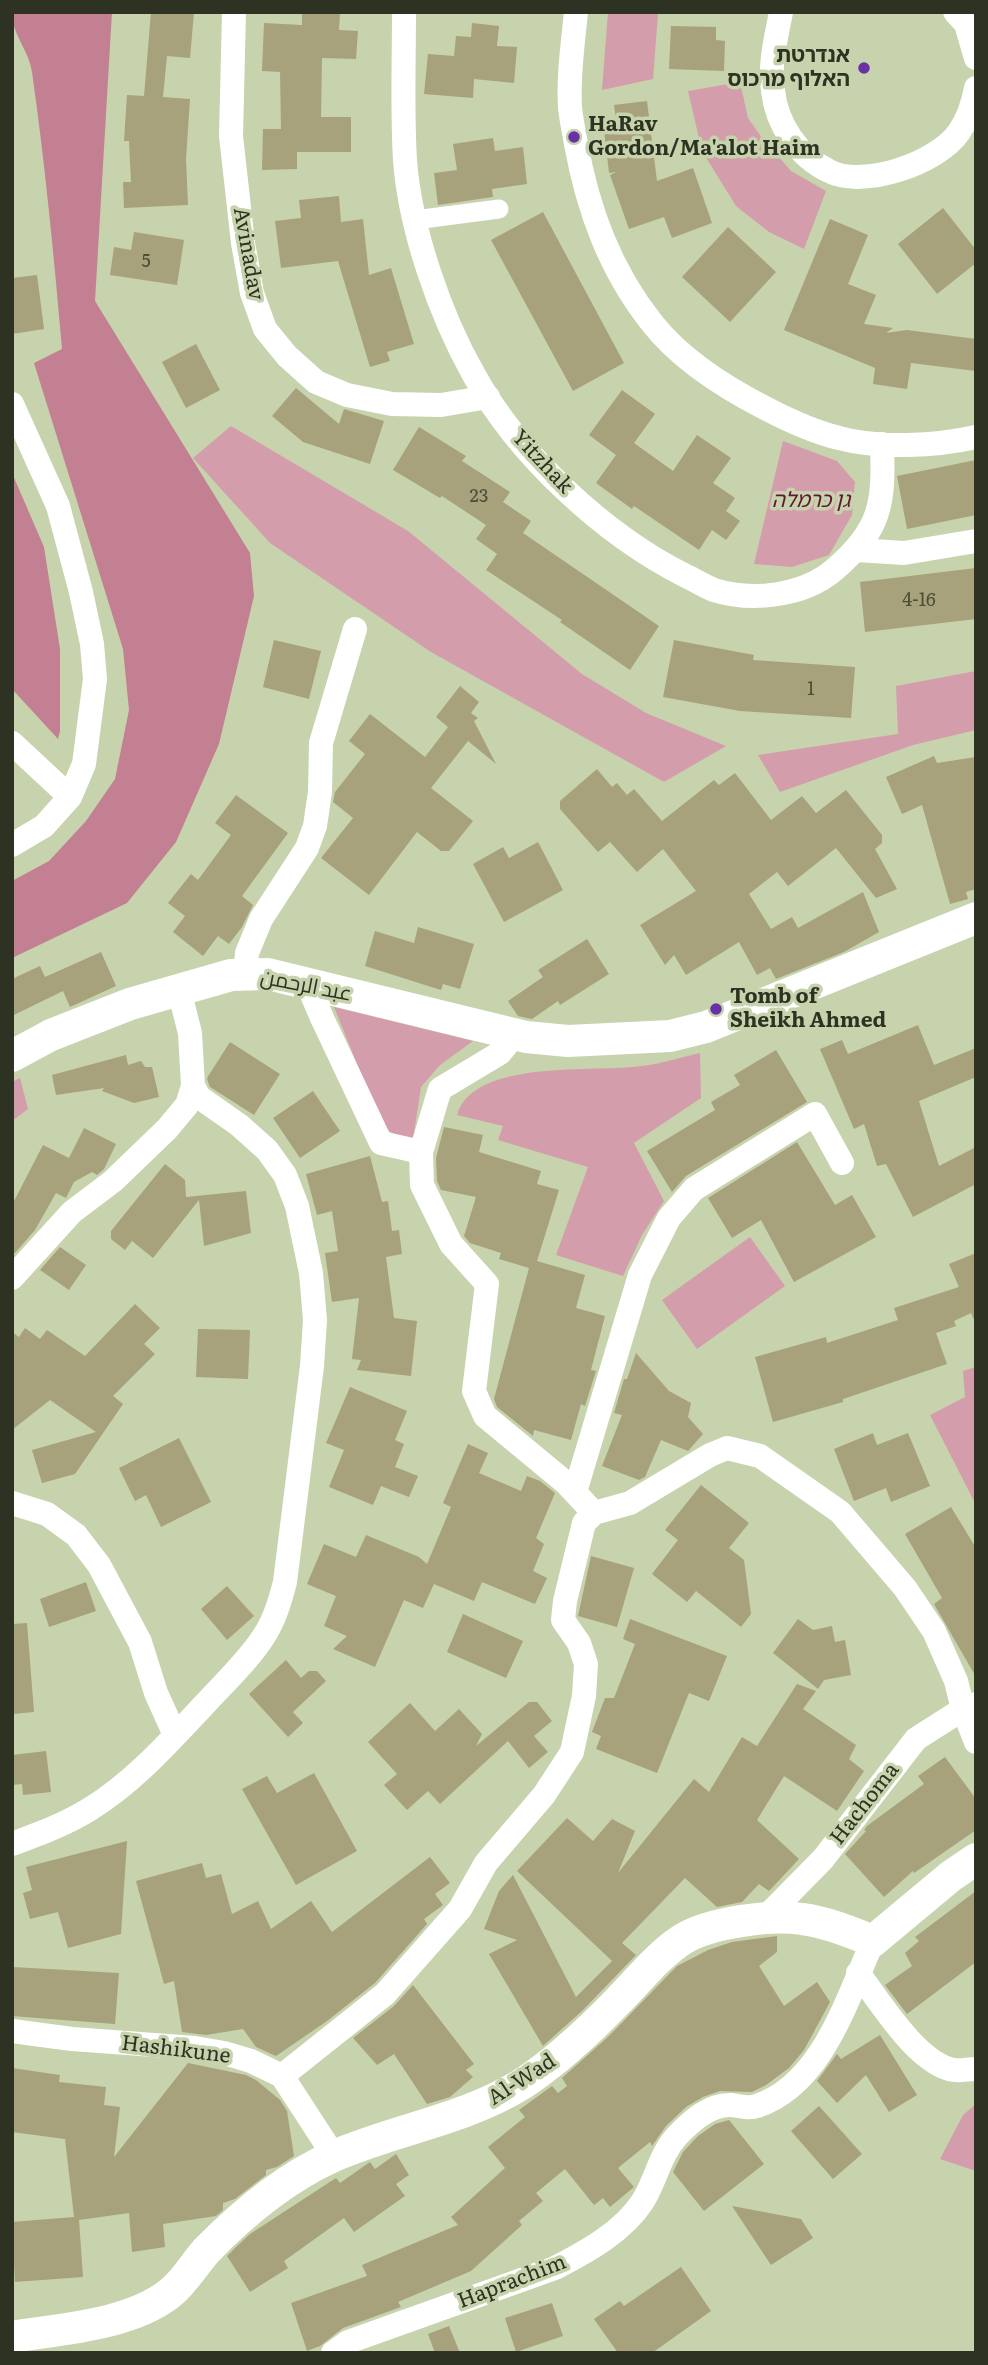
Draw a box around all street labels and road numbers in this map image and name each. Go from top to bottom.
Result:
street label: Avinadav [227,206,269,302]
street label: Yitzhak [506,425,578,499]
street label: عبد الرحمن [258,965,354,1007]
street label: Hachoma [825,1758,905,1850]
street label: Hashikune [120,2031,232,2069]
street label: Al-Wad [483,2049,561,2111]
street label: Haprachim [454,2250,570,2314]

